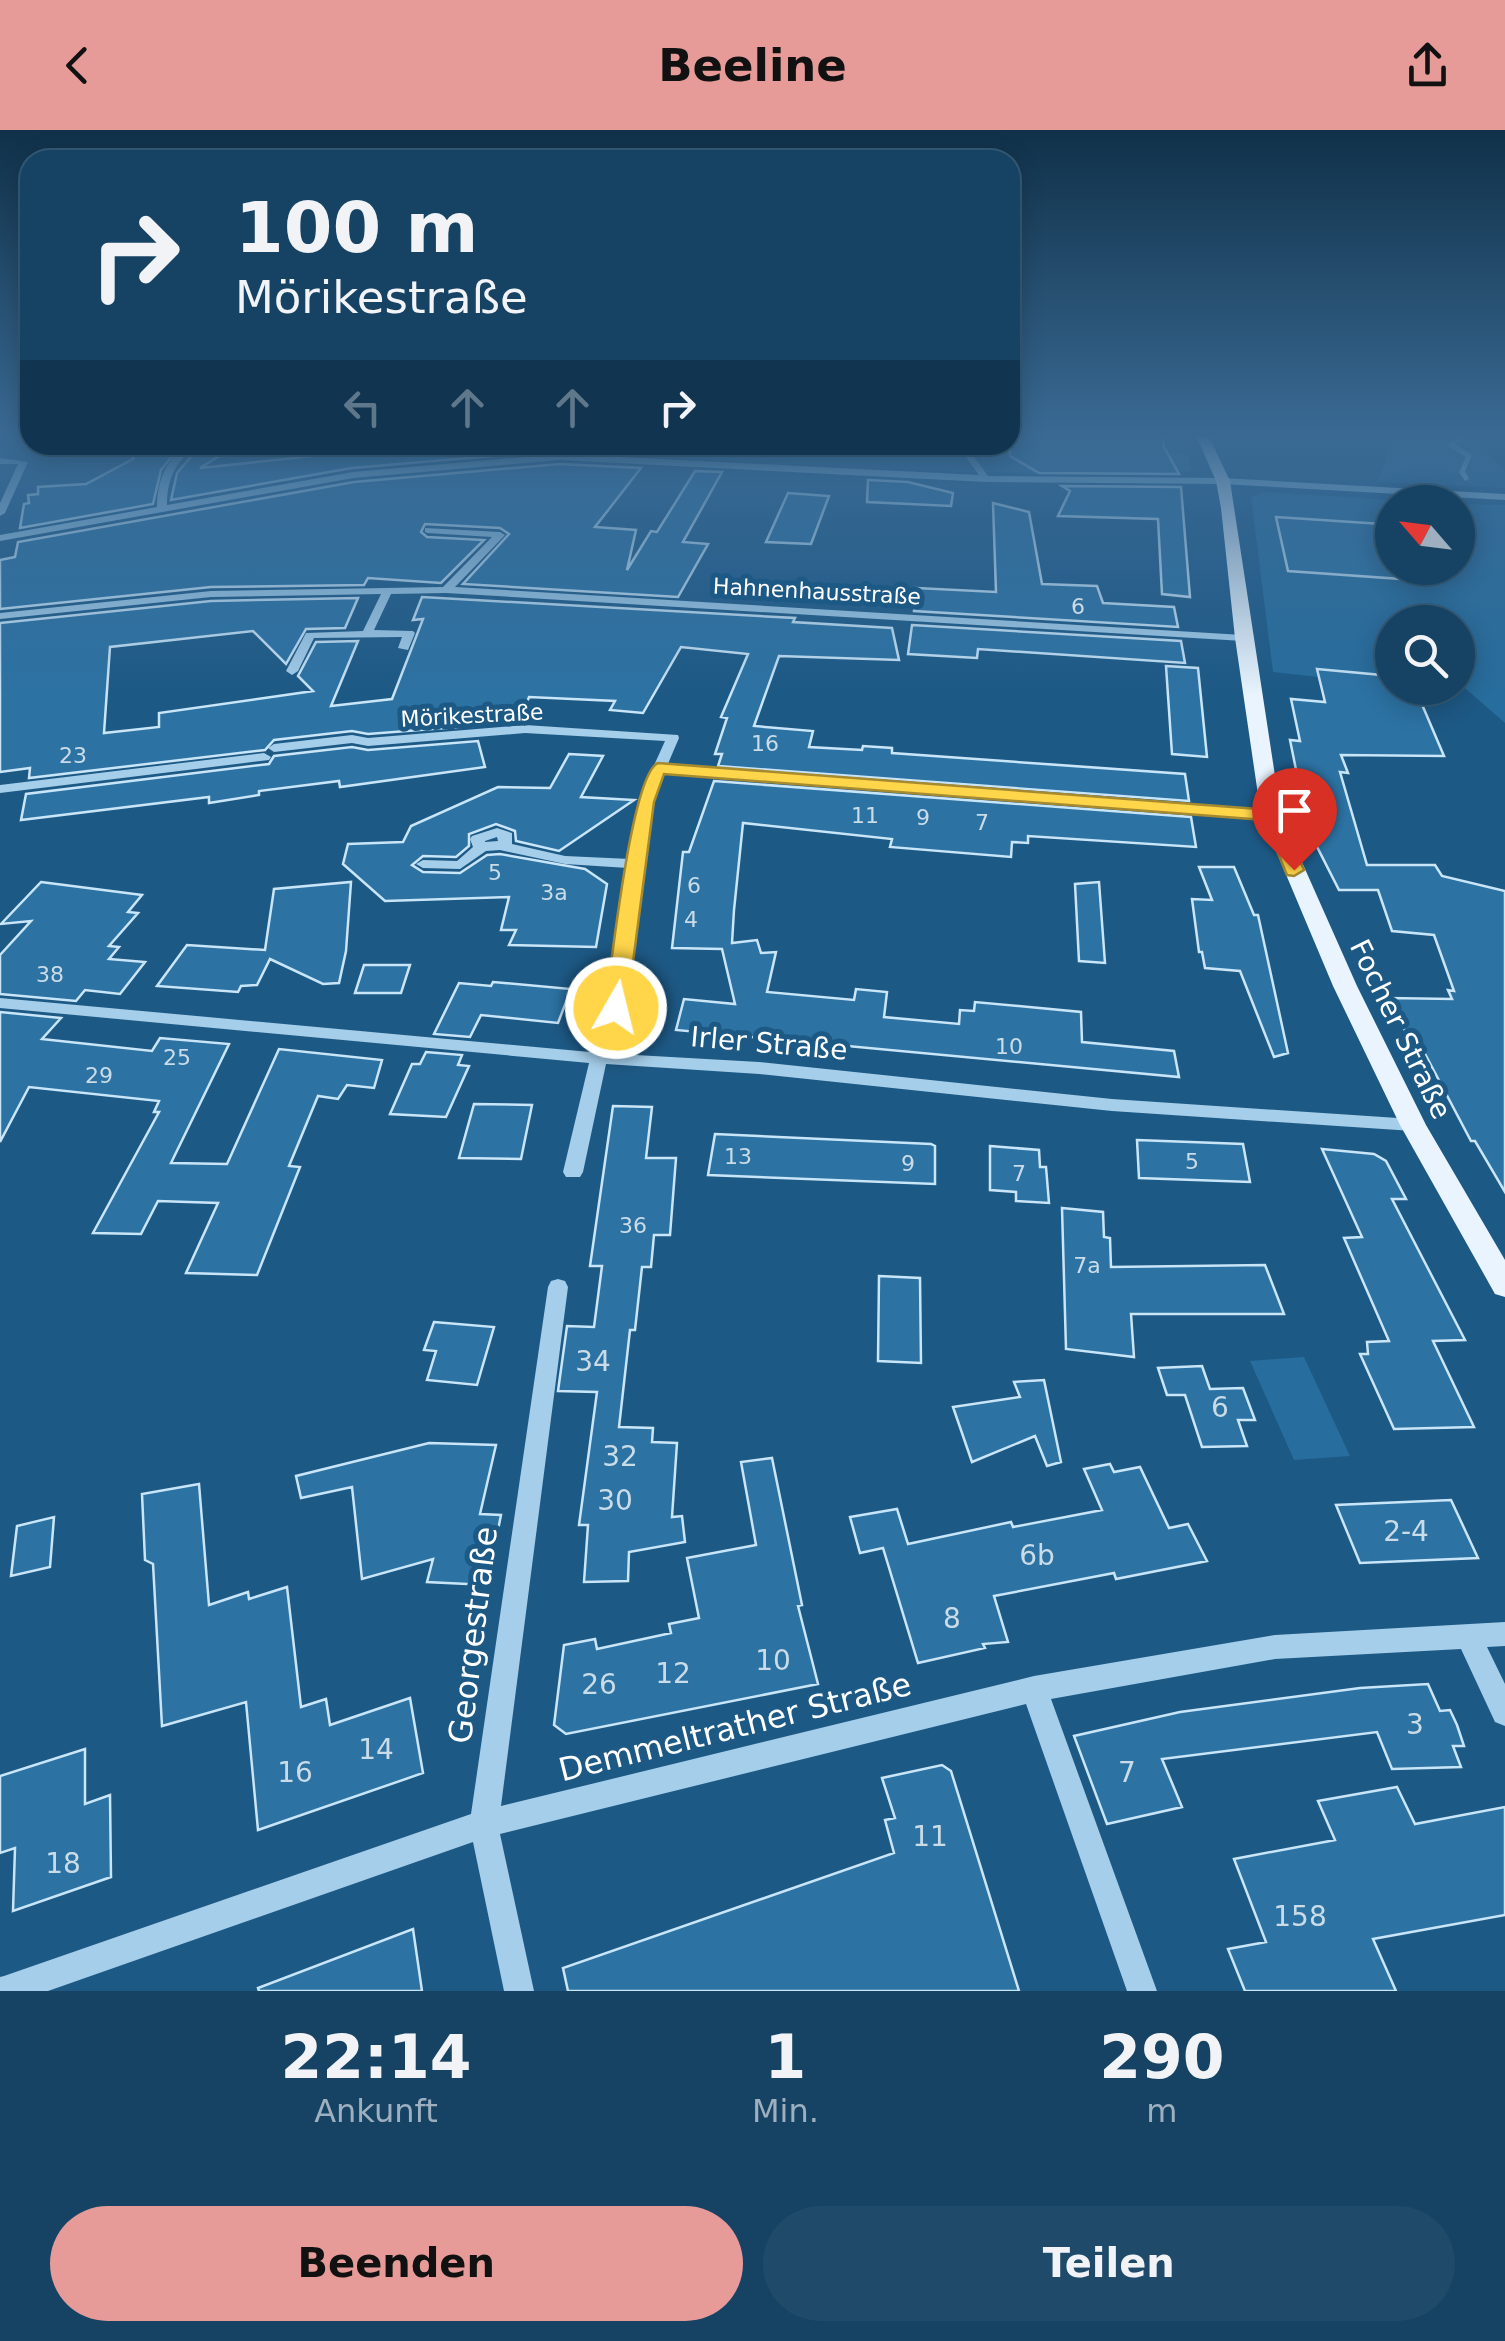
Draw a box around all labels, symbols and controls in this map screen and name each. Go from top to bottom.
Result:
icon: back [50,38,105,93]
icon: share [1400,38,1455,93]
text: Beeline [658,39,847,92]
text: 100 m [235,187,478,269]
icon: right [70,190,200,320]
text: Mörikestraße [235,271,528,324]
icon: left [335,380,390,435]
icon: ahead [440,380,495,435]
icon: ahead [545,380,600,435]
icon: right [650,380,705,435]
north arrow [1375,485,1475,585]
map controls [1375,485,1475,705]
street label: Hahnenhausstraße [712,574,922,609]
house number: 6 [1071,594,1085,619]
button: search [1375,605,1475,705]
street label: Mörikestraße [400,699,544,732]
house number: 16 [751,731,779,756]
house number: 23 [59,743,87,768]
pin [1252,768,1337,871]
icon: arrive [1267,783,1322,838]
house number: 11 [851,803,879,828]
house number: 9 [916,805,930,830]
house number: 7 [975,810,989,835]
house number: 5 [488,860,502,885]
house number: 6 [687,873,701,898]
house number: 3a [540,880,568,905]
house number: 4 [684,907,698,932]
street label: Focher Straße [1343,934,1458,1124]
position arrow [564,956,668,1060]
house number: 38 [36,962,64,987]
street label: Irler Straße [689,1020,849,1067]
house number: 10 [995,1034,1023,1059]
house number: 25 [163,1045,191,1070]
house number: 29 [85,1063,113,1088]
house number: 13 [724,1144,752,1169]
house number: 5 [1185,1149,1199,1174]
house number: 9 [901,1151,915,1176]
house number: 7 [1012,1161,1026,1186]
house number: 36 [619,1213,647,1238]
house number: 7a [1073,1253,1101,1278]
house number: 34 [575,1345,611,1378]
house number: 6 [1211,1391,1229,1424]
house number: 32 [602,1440,638,1473]
house number: 30 [597,1484,633,1517]
house number: 2-4 [1383,1515,1429,1548]
street label: Georgestraße [441,1524,505,1746]
house number: 6b [1019,1539,1055,1572]
house number: 8 [943,1602,961,1635]
house number: 10 [755,1644,791,1677]
house number: 12 [655,1657,691,1690]
street label: Demmeltrather Straße [555,1665,915,1789]
house number: 26 [581,1668,617,1701]
house number: 3 [1406,1708,1424,1741]
house number: 14 [358,1733,394,1766]
house number: 16 [277,1756,313,1789]
house number: 7 [1118,1756,1136,1789]
house number: 11 [912,1820,948,1853]
house number: 18 [45,1847,81,1880]
house number: 158 [1273,1900,1327,1933]
text: 22:14 [280,2022,471,2092]
text: 1 [764,2022,806,2092]
text: 290 [1099,2022,1225,2092]
text: Ankunft [314,2092,438,2130]
text: Min. [752,2092,819,2130]
text: m [1146,2092,1177,2130]
button: Beenden [50,2206,743,2321]
button: Teilen [763,2206,1455,2321]

